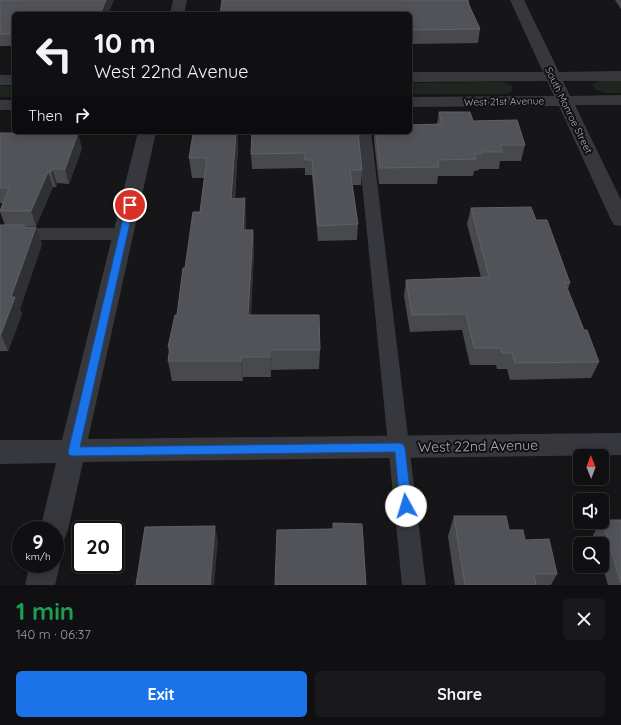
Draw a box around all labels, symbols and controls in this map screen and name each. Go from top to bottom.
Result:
text: 10 m [94,25,156,60]
icon: left [28,28,80,80]
text: West 22nd Avenue [94,60,248,83]
street label: South Monroe Street [542,65,595,156]
street label: West 21st Avenue [464,94,545,109]
icon: right [71,104,93,126]
text: Then [28,106,63,125]
pin [113,188,147,222]
icon: arrive [119,194,141,216]
street label: West 22nd Avenue [418,436,538,456]
north arrow [573,449,609,485]
map controls [573,449,609,573]
position arrow [385,485,427,527]
button: sound [573,493,609,529]
speed limit sign: 20 [72,521,124,573]
text: 9 [32,529,44,554]
button: search [573,537,609,573]
text: km/h [25,550,51,563]
text: 1 min [16,596,74,626]
button: close [563,598,605,640]
text: 140 m · 06:37 [16,626,91,642]
button: Exit [16,671,307,717]
button: Share [315,671,605,717]

